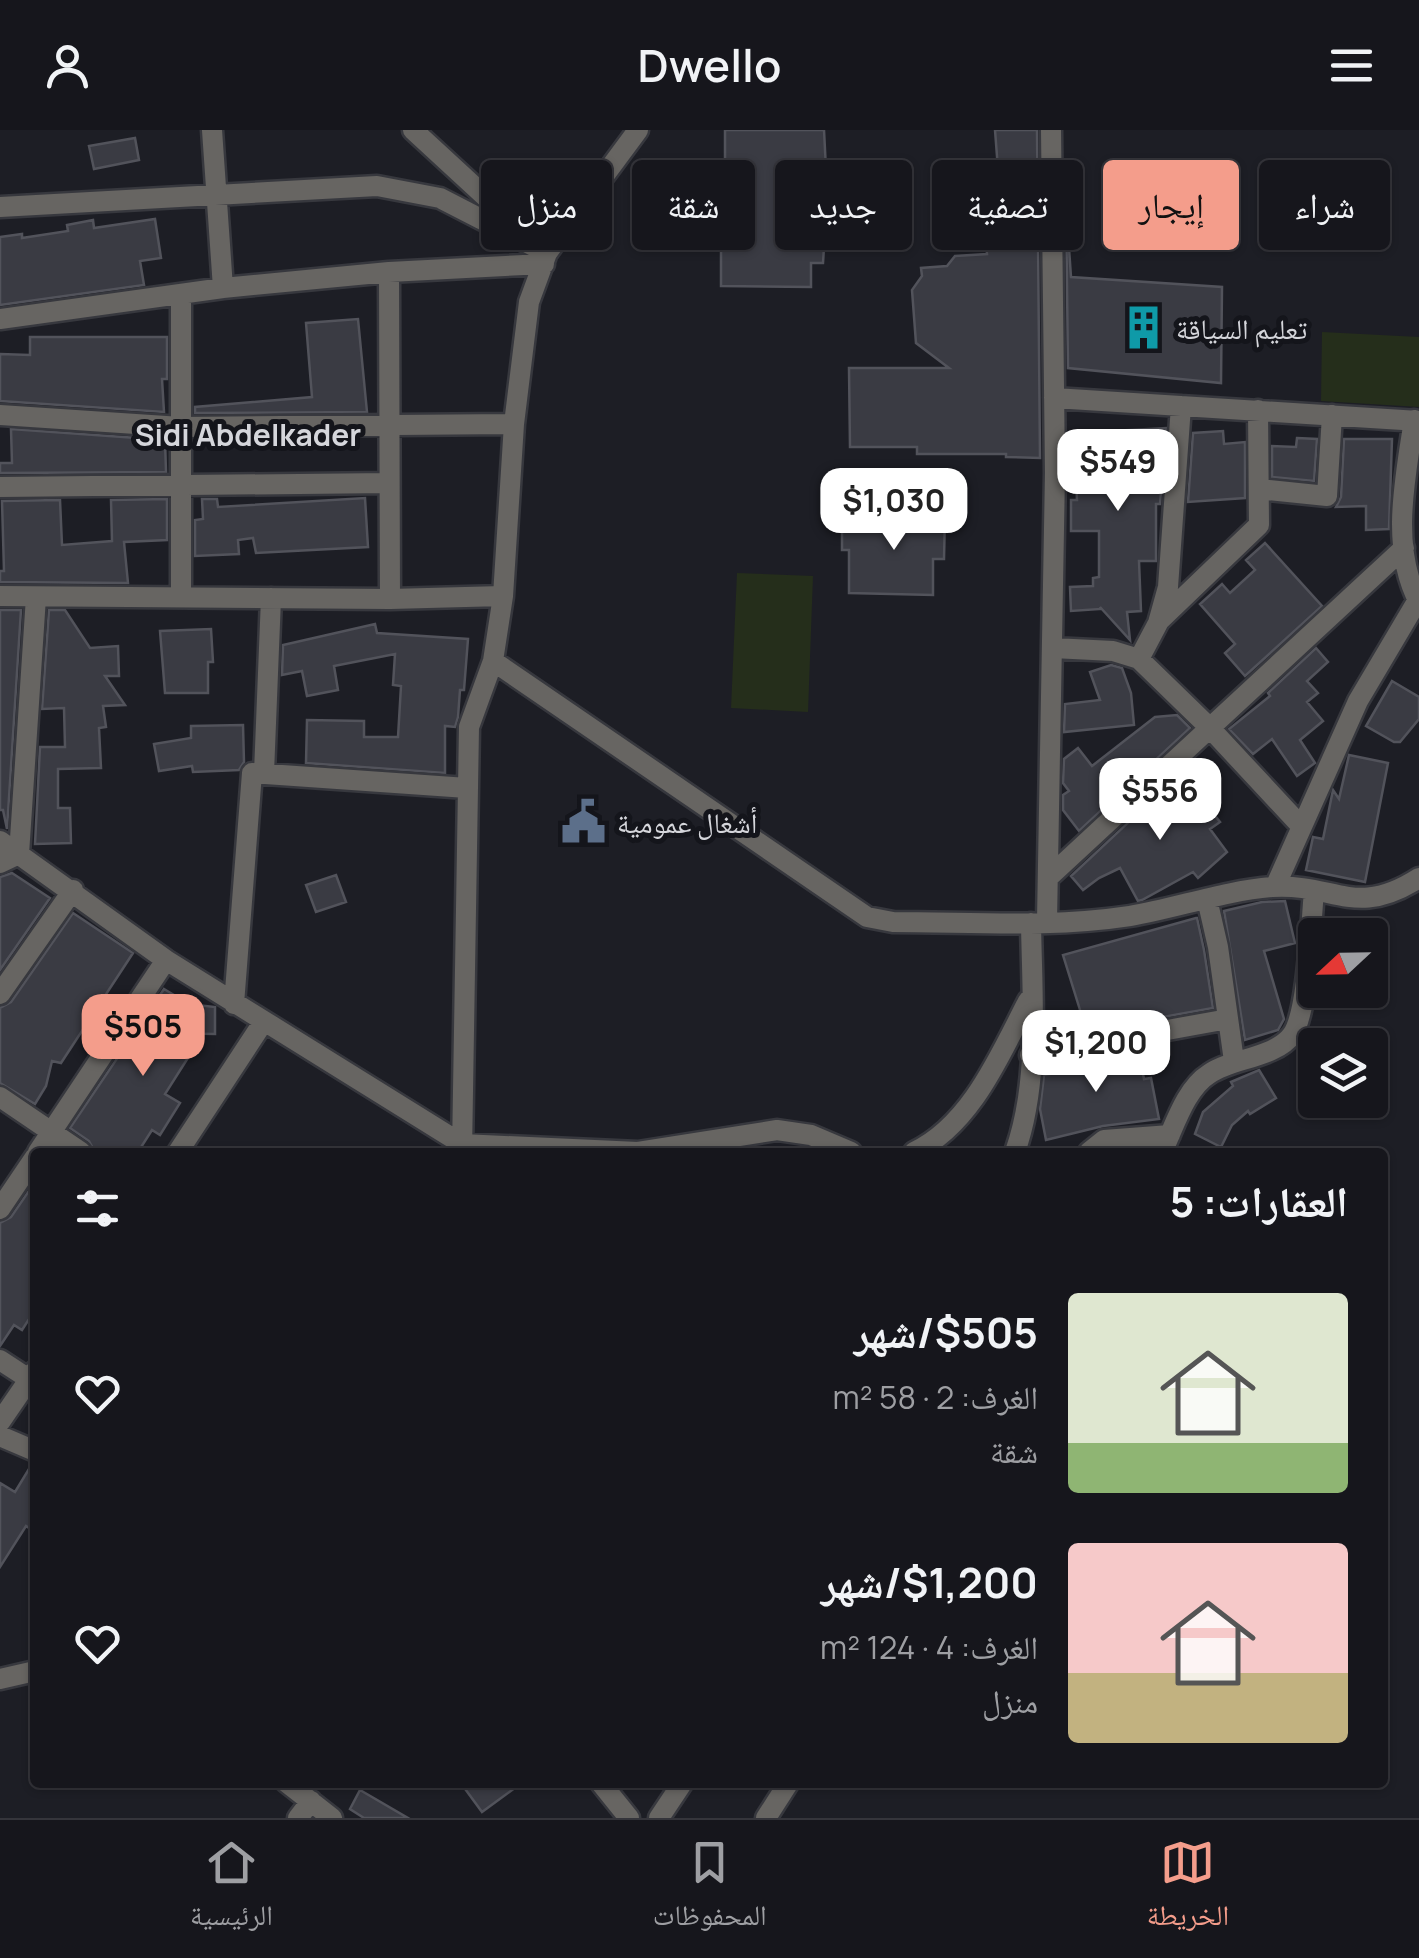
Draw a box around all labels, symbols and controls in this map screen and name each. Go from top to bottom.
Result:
text: Dwello [638,34,781,96]
icon: person [40,38,95,93]
icon: menu [1324,38,1379,93]
chip: منزل [481,160,612,250]
chip: شقة [632,160,755,250]
chip: جديد [775,160,912,250]
chip: تصفية [932,160,1083,250]
chip: إيجار [1103,160,1239,250]
chip: شراء [1259,160,1390,250]
building icon: تعليم السياقة [1119,304,1167,352]
place label: تعليم السياقة [1176,309,1307,348]
district label: Sidi Abdelkader [135,414,361,455]
pin: $549 [1059,429,1177,514]
text: $549 [1079,439,1157,483]
pin: $1,030 [813,468,975,553]
text: $1,030 [842,478,946,522]
pin: $556 [1101,758,1219,843]
text: $556 [1121,768,1199,812]
public building icon: أشغال عمومية [560,798,608,846]
place label: أشغال عمومية [617,803,757,841]
north arrow [1298,918,1388,1008]
map controls [1298,918,1388,1118]
pin: $505 [84,994,202,1079]
text: $505 [104,1004,182,1048]
pin: $1,200 [1015,1010,1177,1095]
text: $1,200 [1044,1020,1148,1064]
button: layers [1298,1028,1388,1118]
text: العقارات: 5 [1170,1172,1348,1230]
icon: filters [70,1181,125,1236]
text: $505/شهر [854,1303,1038,1361]
icon: home [1148,1333,1268,1453]
icon: heart [70,1366,125,1421]
text: الغرف: 2 · 58 m² [833,1375,1038,1419]
text: شقة [990,1429,1038,1473]
text: $1,200/شهر [821,1553,1038,1611]
icon: home [1148,1583,1268,1703]
icon: heart [70,1616,125,1671]
text: الغرف: 4 · 124 m² [820,1625,1038,1669]
text: منزل [982,1679,1038,1723]
tab: الرئيسية [190,1835,273,1943]
tab: المحفوظات [653,1835,767,1943]
tab: الخريطة [1147,1835,1229,1943]

